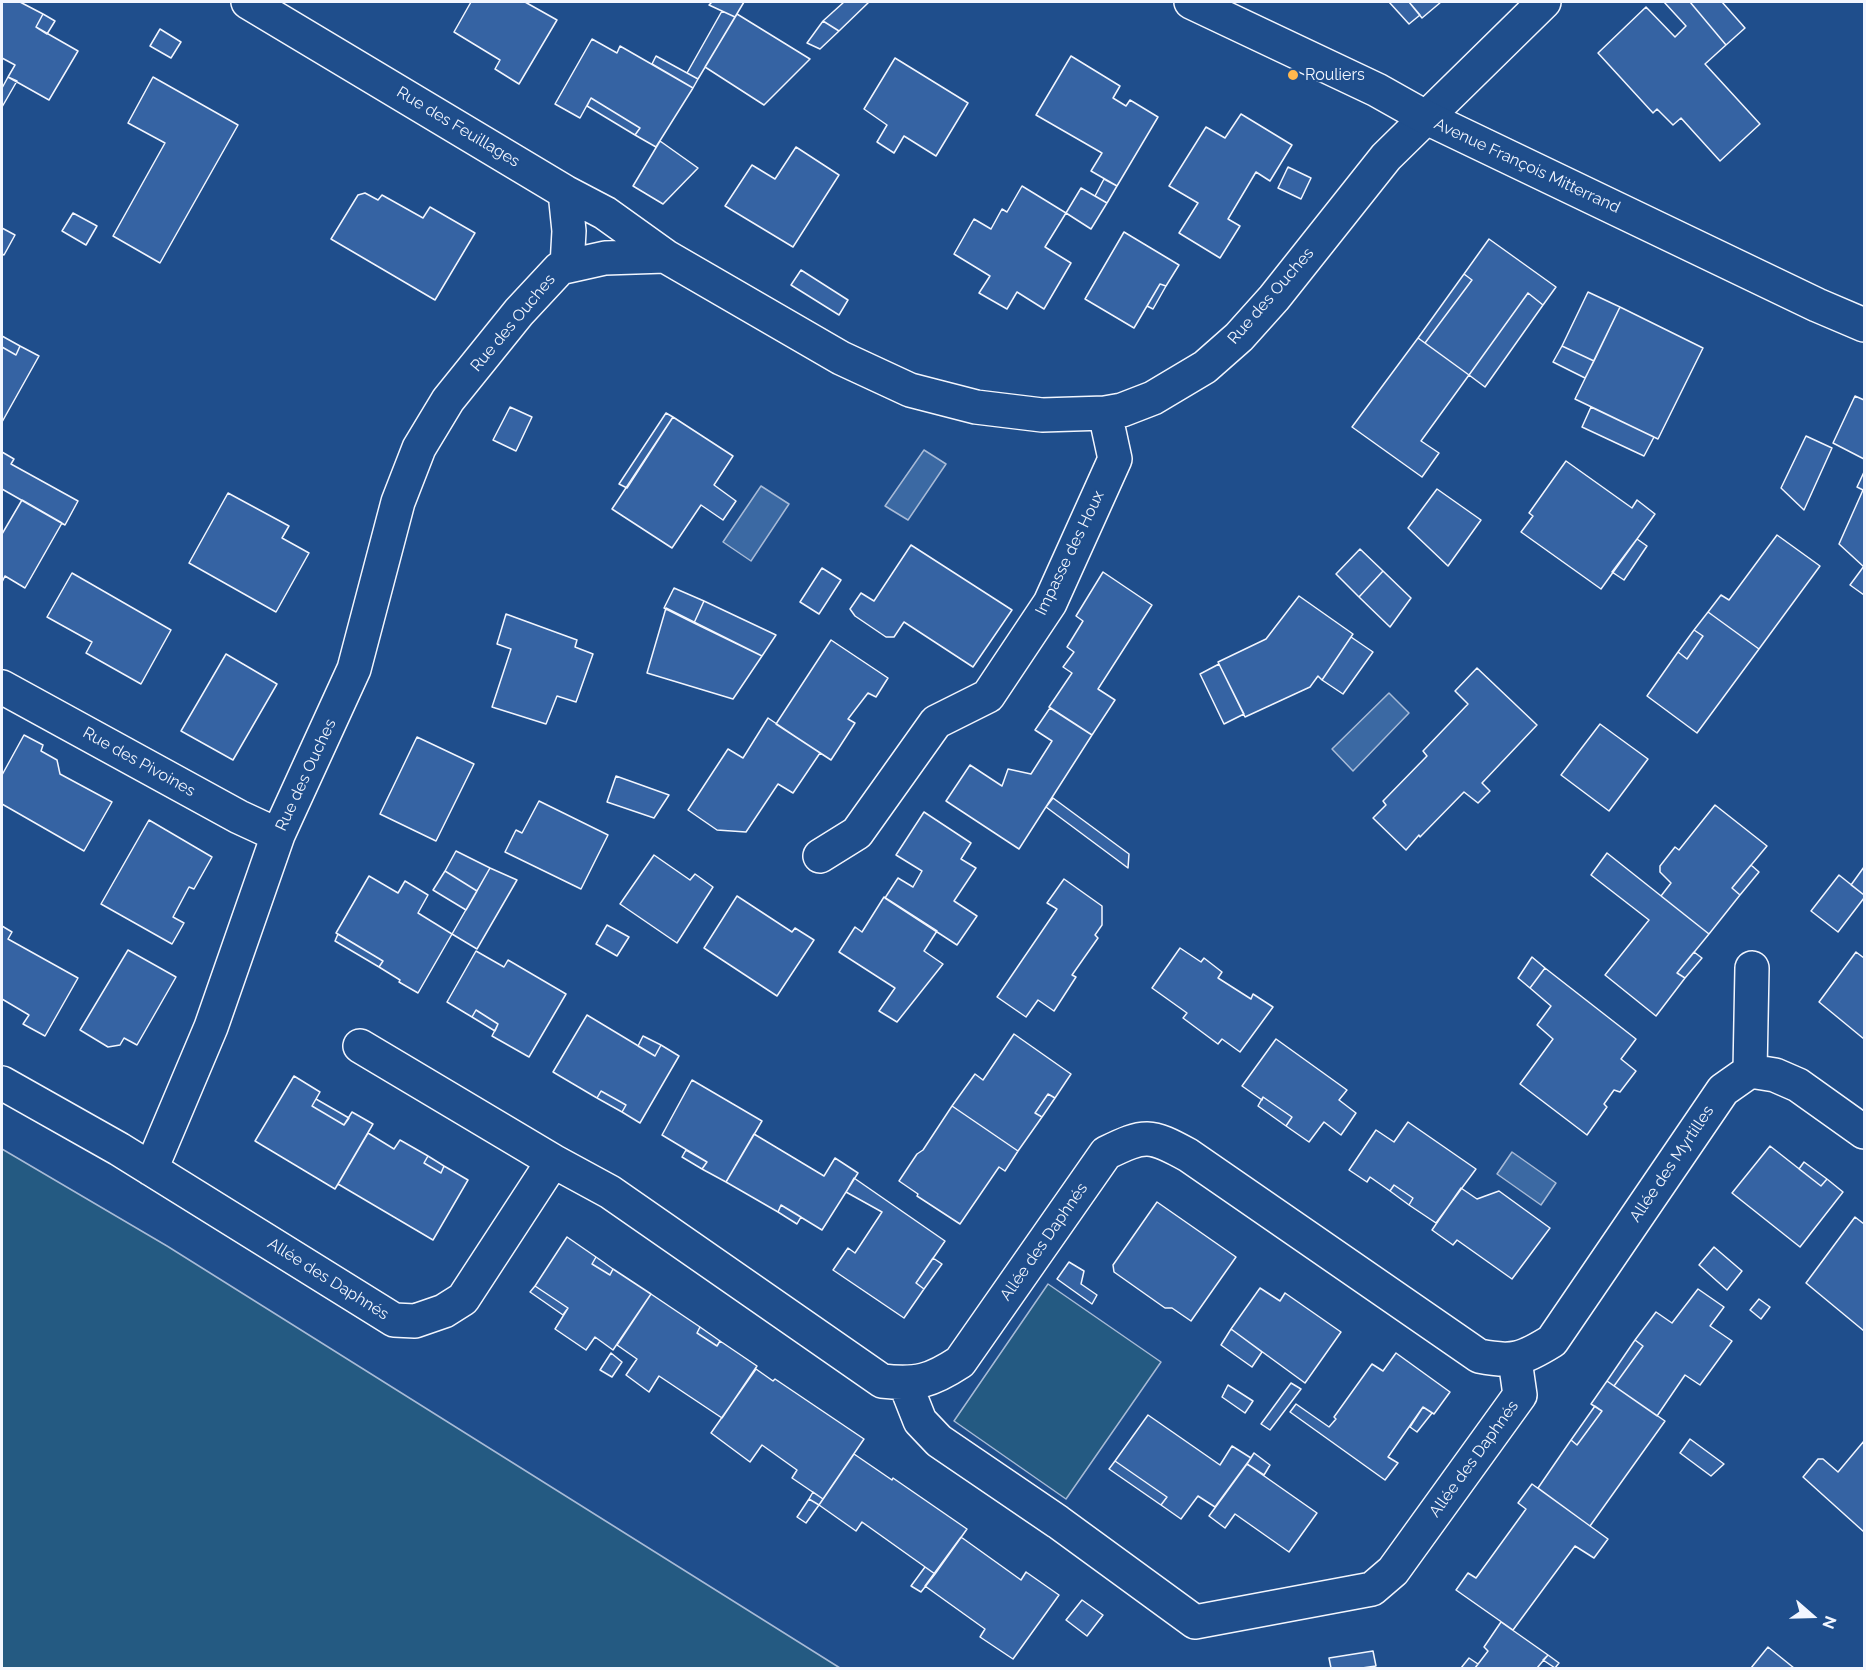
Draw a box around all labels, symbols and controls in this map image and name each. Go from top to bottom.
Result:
place label: Rouliers [1305,65,1365,85]
marker: Rouliers [1286,68,1300,82]
street label: Rue des Feuillages [393,83,523,171]
street label: Avenue François Mitterrand [1431,114,1623,218]
street label: Rue des Ouches [1224,244,1318,348]
street label: Rue des Ouches [467,270,559,376]
street label: Impasse des Houx [1032,488,1108,618]
street label: Rue des Ouches [272,716,340,834]
street label: Rue des Pivoines [79,723,199,801]
street label: Allée des Myrtilles [1626,1102,1718,1226]
street label: Allée des Daphnés [996,1179,1092,1305]
street label: Allée des Daphnés [264,1234,392,1324]
street label: Allée des Daphnés [1425,1397,1523,1521]
north arrow [1782,1586,1842,1646]
text: N [1818,1613,1840,1631]

